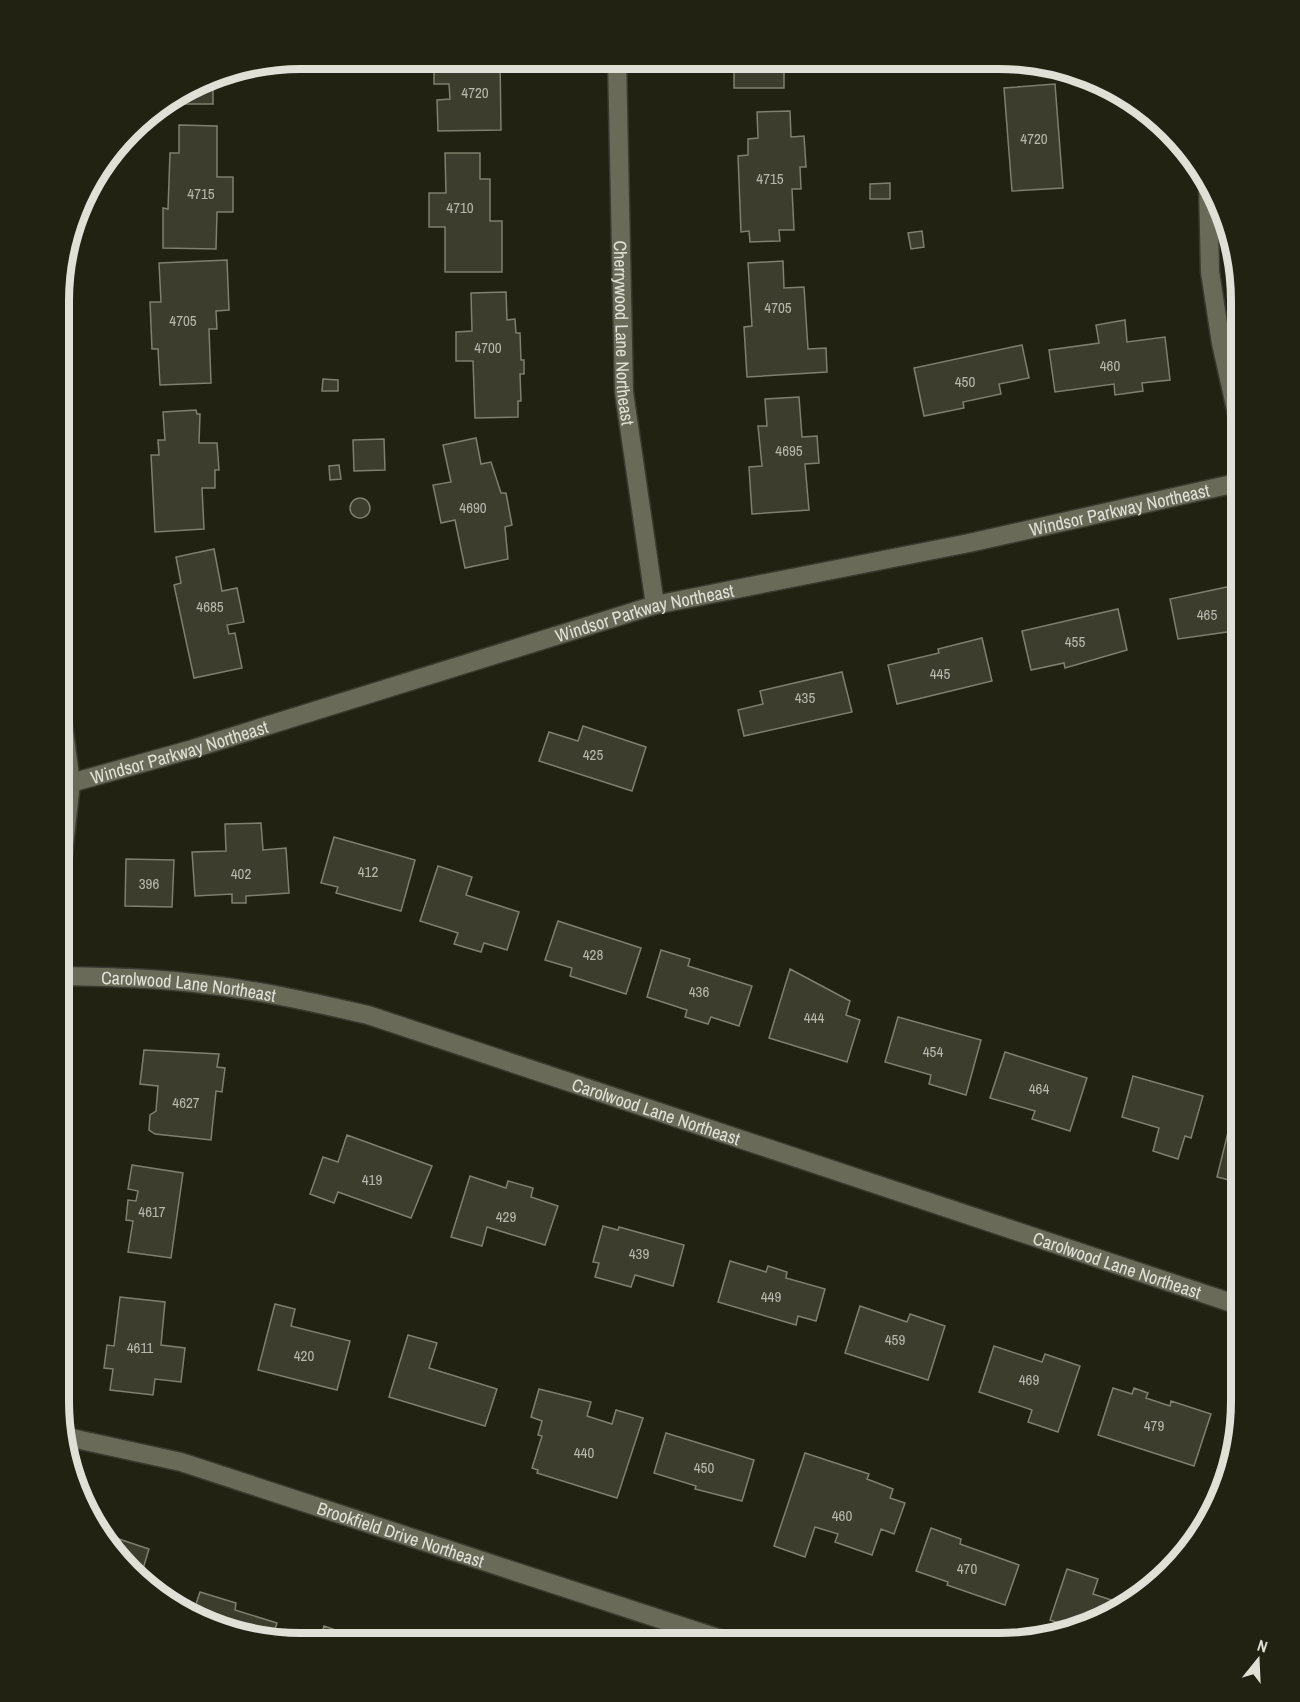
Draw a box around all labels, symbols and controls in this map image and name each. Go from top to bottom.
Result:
house number: 4720 [461,82,489,103]
house number: 4720 [1020,128,1048,149]
house number: 4715 [756,168,784,189]
house number: 4715 [187,183,215,204]
house number: 4710 [446,197,474,218]
street label: Cherrywood Lane Northeast [608,240,641,427]
house number: 4705 [764,297,792,318]
house number: 4705 [169,310,197,331]
house number: 4700 [474,337,502,358]
house number: 460 [1100,355,1120,376]
house number: 450 [955,371,975,392]
house number: 4695 [775,440,803,461]
street label: Windsor Parkway Northeast [1027,477,1212,542]
house number: 4690 [459,497,487,518]
street label: Windsor Parkway Northeast [552,577,736,648]
house number: 4685 [196,596,224,617]
house number: 465 [1197,604,1217,625]
house number: 455 [1065,631,1085,652]
house number: 445 [930,663,950,684]
house number: 435 [795,687,815,708]
street label: Windsor Parkway Northeast [87,714,271,789]
house number: 425 [583,744,603,765]
house number: 412 [358,861,378,882]
house number: 402 [231,863,251,884]
house number: 396 [139,873,159,894]
house number: 428 [583,944,603,965]
street label: Carolwood Lane Northeast [101,964,278,1007]
house number: 436 [689,981,709,1002]
house number: 444 [804,1007,824,1028]
house number: 454 [923,1041,943,1062]
street label: Carolwood Lane Northeast [569,1071,743,1151]
house number: 464 [1029,1078,1049,1099]
house number: 4627 [172,1092,200,1113]
house number: 419 [362,1169,382,1190]
house number: 4617 [138,1201,166,1222]
house number: 429 [496,1206,516,1227]
street label: Carolwood Lane Northeast [1030,1225,1205,1304]
house number: 439 [629,1243,649,1264]
house number: 449 [761,1286,781,1307]
house number: 459 [885,1329,905,1350]
house number: 4611 [127,1337,153,1358]
house number: 420 [294,1345,314,1366]
house number: 469 [1019,1369,1039,1390]
house number: 479 [1144,1415,1164,1436]
house number: 440 [574,1442,594,1463]
house number: 450 [694,1457,714,1478]
street label: Brookfield Drive Northeast [314,1495,487,1573]
house number: 460 [832,1505,852,1526]
house number: 470 [957,1558,977,1579]
north arrow [1228,1630,1288,1690]
text: N [1255,1634,1271,1658]

